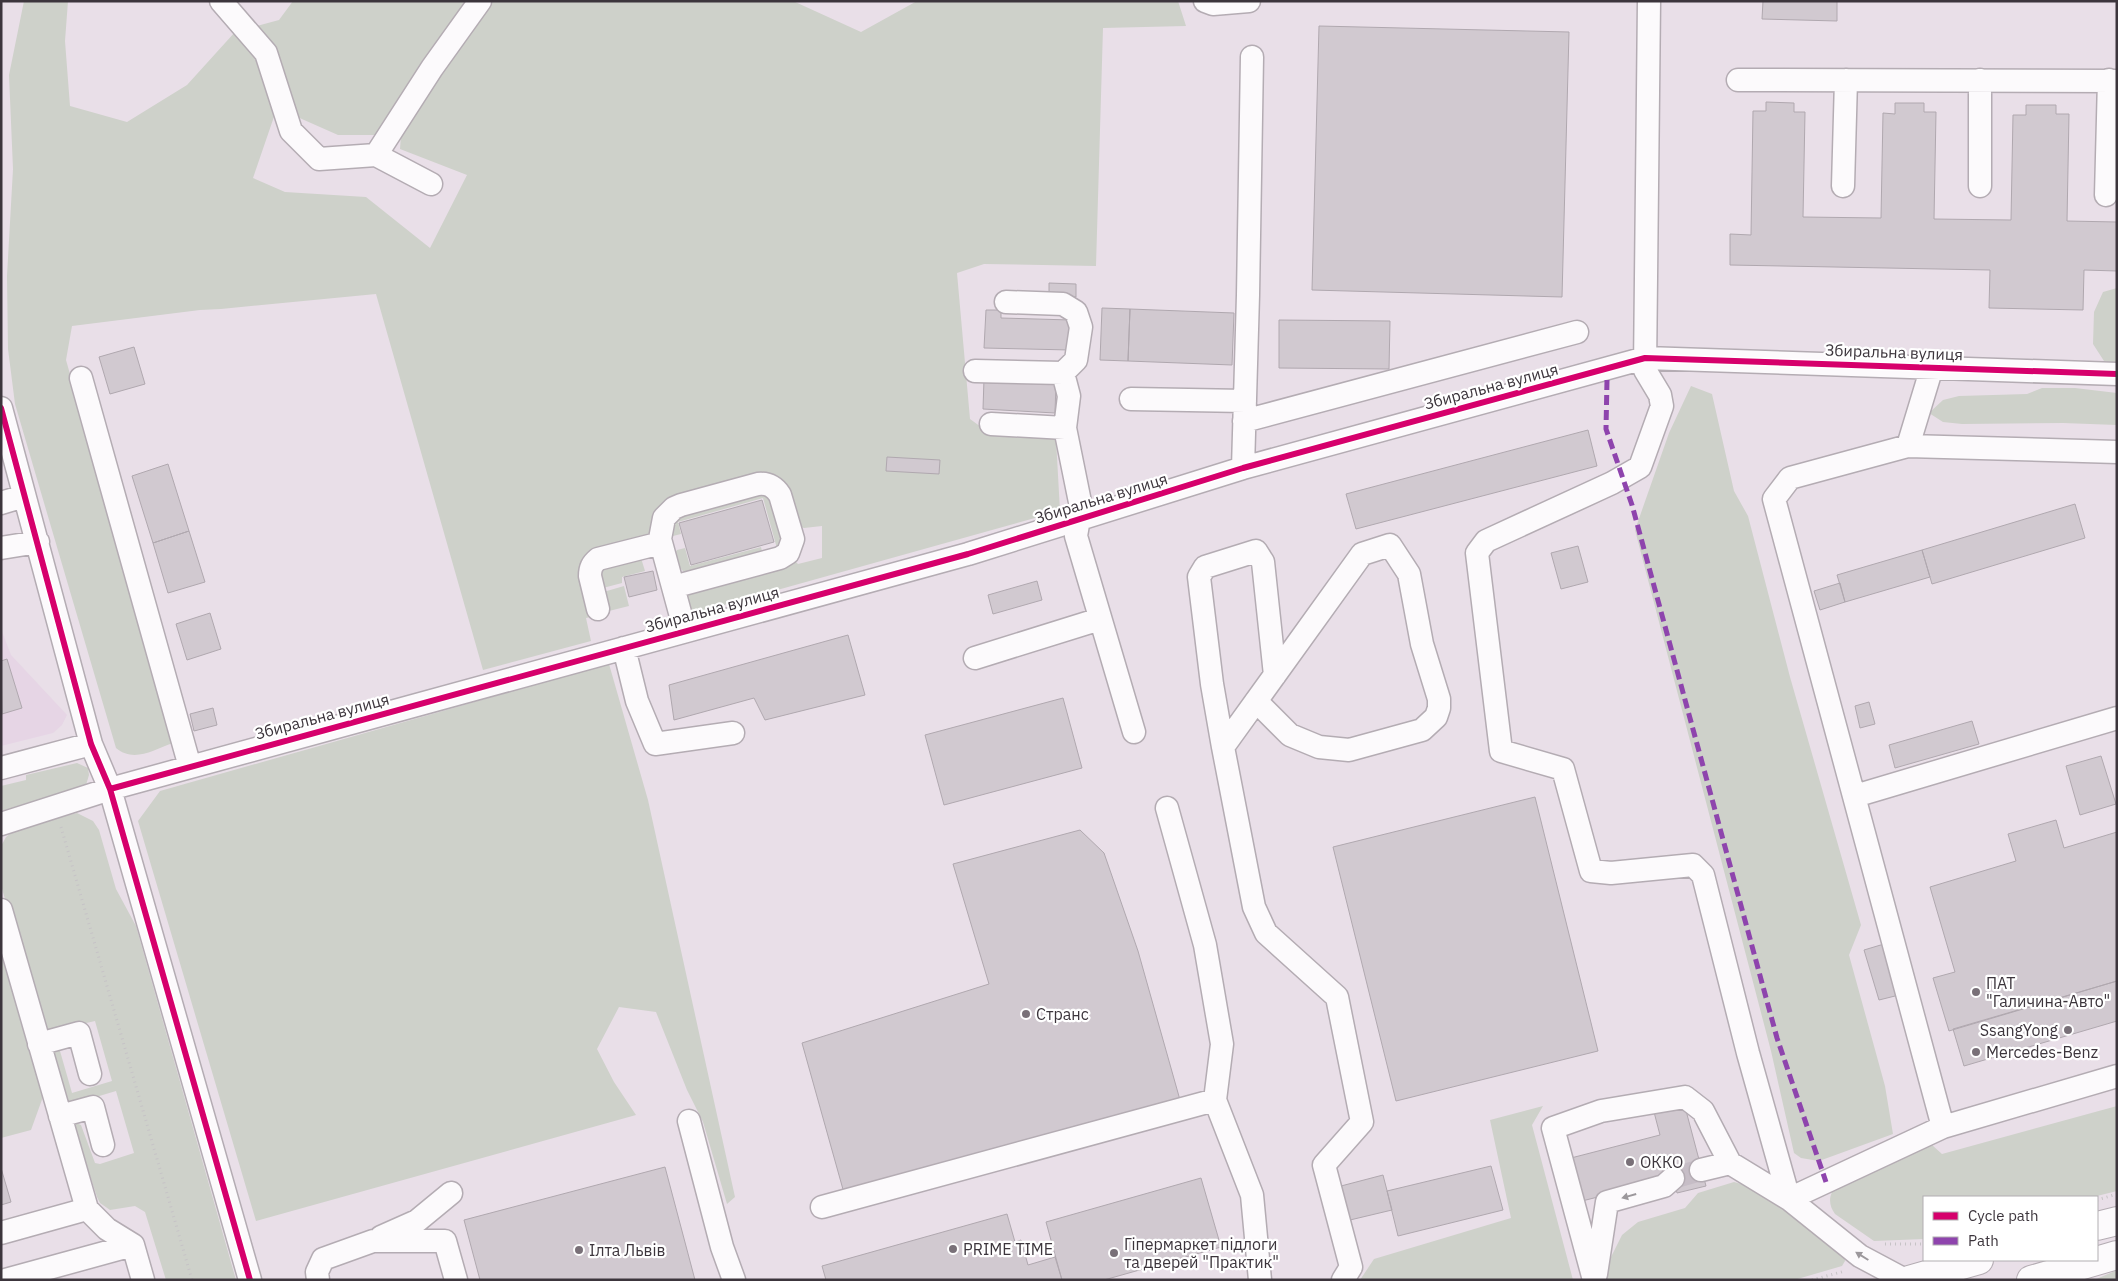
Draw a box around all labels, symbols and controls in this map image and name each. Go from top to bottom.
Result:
street label: Збиральна вулиця [1825,340,1963,364]
street label: Збиральна вулиця [1422,358,1560,414]
street label: Збиральна вулиця [1032,468,1170,528]
street label: Збиральна вулиця [643,581,781,637]
street label: Збиральна вулиця [253,688,391,744]
place label: ПАТ "Галичина-Авто" [1986,973,2110,1011]
marker: ПАТ "Галичина-Авто" [1970,986,1982,998]
place label: Странс [1036,1004,1089,1024]
marker: Странс [1020,1008,1032,1020]
place label: SsangYong [1980,1020,2059,1040]
marker: SsangYong [2062,1024,2074,1036]
place label: Mercedes-Benz [1986,1042,2098,1062]
marker: Mercedes-Benz [1970,1046,1982,1058]
place label: ОККО [1640,1152,1683,1172]
marker: ОККО [1624,1156,1636,1168]
one-way arrow [1622,1193,1637,1201]
legend [1923,1196,2098,1261]
text: Cycle path [1968,1206,2039,1225]
text: Path [1968,1231,1999,1250]
place label: Гіпермаркет підлоги та дверей "Практик" [1124,1234,1279,1272]
place label: PRIME TIME [963,1239,1053,1259]
place label: Ілта Львів [589,1240,665,1260]
marker: PRIME TIME [947,1243,959,1255]
marker: Ілта Львів [573,1244,585,1256]
marker: Гіпермаркет підлоги та дверей "Практик" [1108,1247,1120,1259]
one-way arrow [1855,1252,1869,1261]

